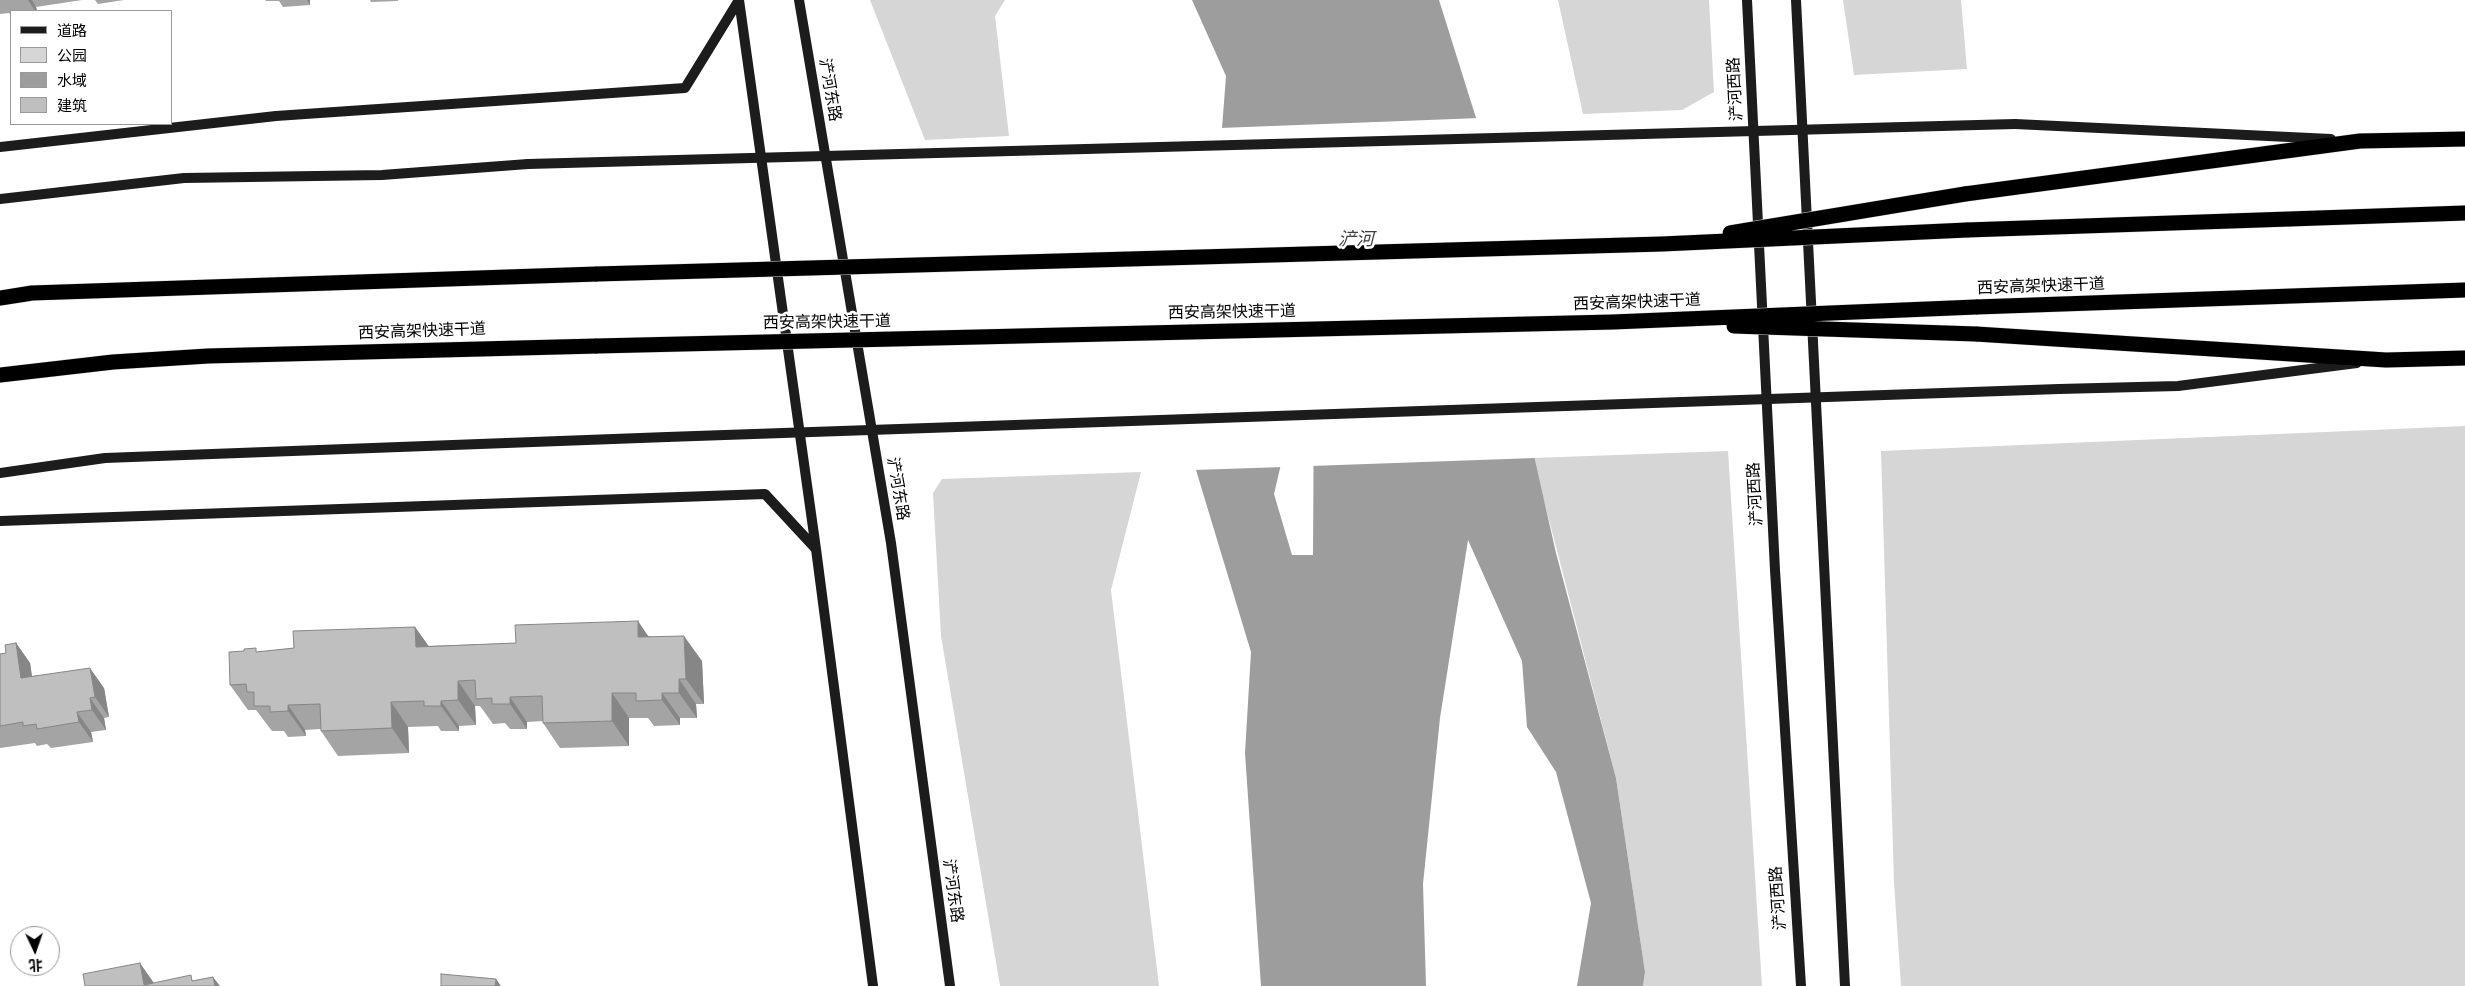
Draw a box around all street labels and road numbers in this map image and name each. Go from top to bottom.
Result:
street label: 浐河东路 [814,57,844,123]
street label: 浐河西路 [1725,57,1747,121]
street label: 西安高架快速干道 [1977,275,2105,299]
street label: 西安高架快速干道 [1573,291,1701,315]
street label: 西安高架快速干道 [1168,302,1296,324]
street label: 西安高架快速干道 [763,312,891,334]
street label: 西安高架快速干道 [358,320,486,344]
street label: 浐河东路 [882,456,912,522]
street label: 浐河西路 [1745,462,1767,526]
street label: 浐河东路 [938,858,966,924]
street label: 浐河西路 [1767,865,1791,931]

